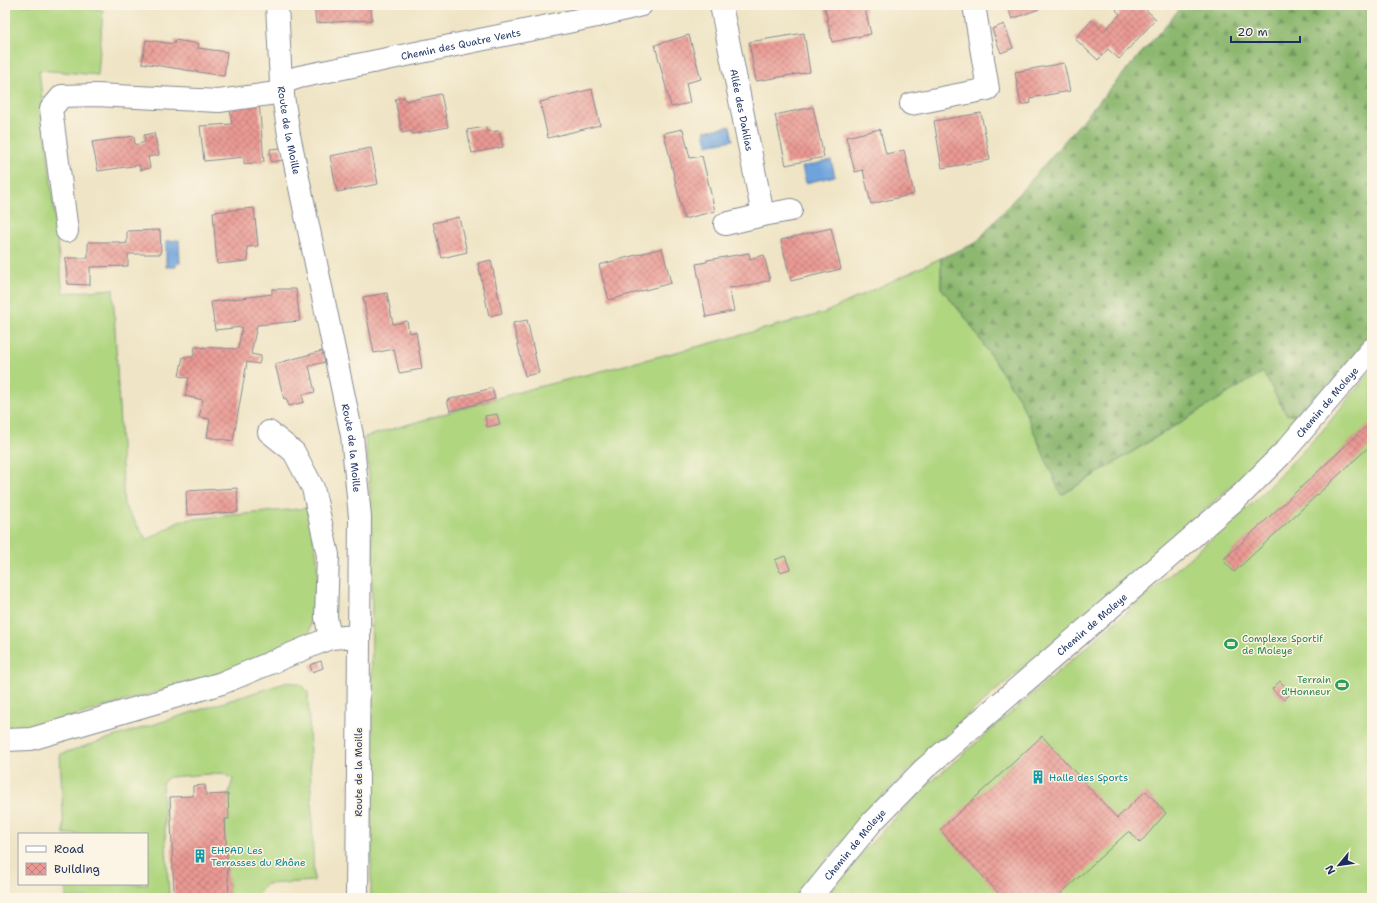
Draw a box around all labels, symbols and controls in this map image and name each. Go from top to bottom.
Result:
scale bar [1231,18,1300,44]
text: 20 m [1237,24,1268,40]
street label: Chemin des Quatre Vents [400,25,522,63]
street label: Allée des Dahlias [727,68,757,152]
street label: Route de la Moille [275,85,304,176]
street label: Chemin de Moleye [1293,364,1361,440]
street label: Route de la Moille [339,402,364,493]
street label: Chemin de Moleye [1054,590,1130,658]
place label: Complexe Sportif de Moleye [1242,632,1323,657]
sports icon: Complexe Sportif de Moleye [1223,636,1239,652]
place label: Terrain d'Honneur [1281,673,1331,698]
sports icon: Terrain d'Honneur [1334,677,1350,693]
street label: Route de la Moille [352,727,365,817]
building icon: Halle des Sports [1030,769,1046,785]
place label: Halle des Sports [1049,771,1128,784]
street label: Chemin de Moleye [821,805,888,882]
legend [18,833,148,885]
text: Road [54,841,85,857]
place label: EHPAD Les Terrasses du Rhône [211,844,306,869]
north arrow [1319,845,1359,885]
building icon: EHPAD Les Terrasses du Rhône [192,848,208,864]
text: Building [54,861,100,877]
text: N [1322,862,1339,877]

